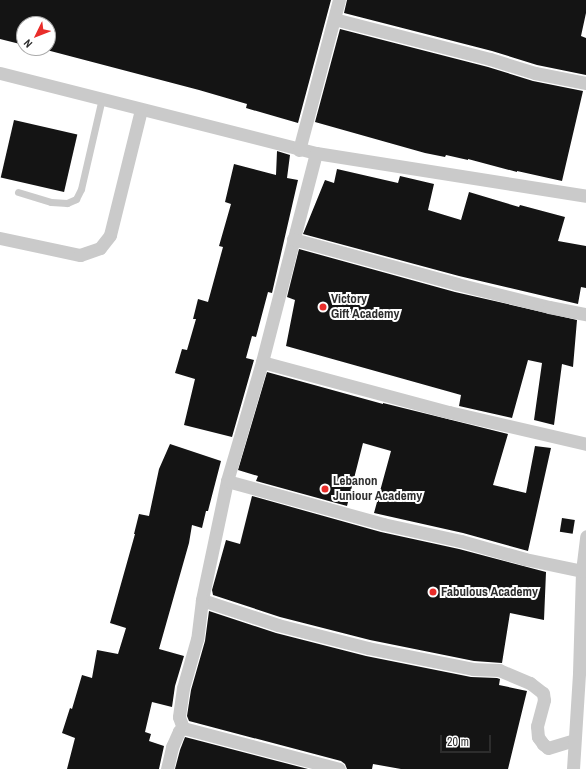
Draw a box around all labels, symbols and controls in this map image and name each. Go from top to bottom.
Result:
north arrow [16,16,56,56]
text: N [21,36,35,51]
place label: Victory Gift Academy [331,292,400,323]
marker: Victory Gift Academy [318,302,328,312]
place label: Lebanon Juniour Academy [333,474,422,505]
marker: Lebanon Juniour Academy [320,484,330,494]
place label: Fabulous Academy [441,584,538,600]
marker: Fabulous Academy [428,587,438,597]
scale bar [442,727,493,753]
text: 20 m [447,734,469,750]

